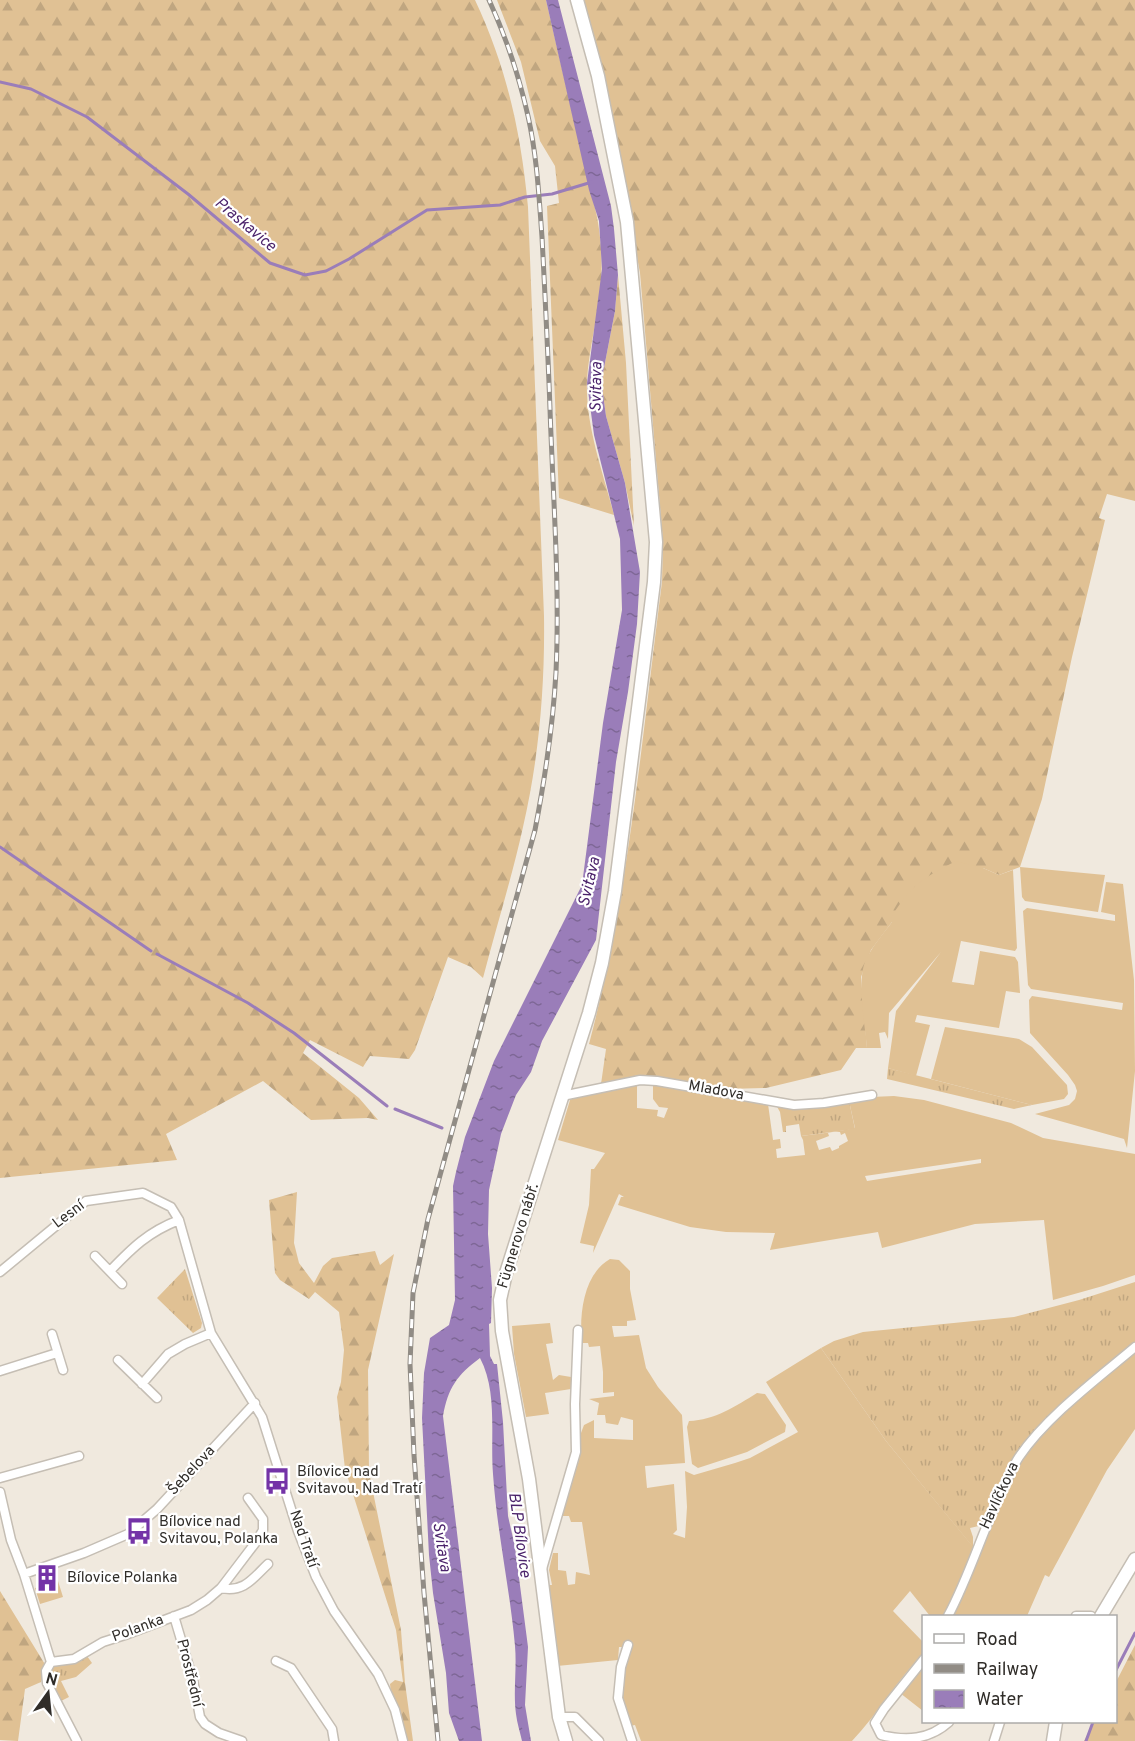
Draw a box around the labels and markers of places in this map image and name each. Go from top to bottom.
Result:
place label: Bílovice nad Svitavou, Nad Tratí [297,1463,423,1499]
bus stop icon: Bílovice nad Svitavou, Nad Tratí [262,1466,292,1496]
place label: Bílovice nad Svitavou, Polanka [159,1513,278,1549]
bus stop icon: Bílovice nad Svitavou, Polanka [124,1516,154,1546]
building icon: Bílovice Polanka [32,1563,62,1593]
place label: Bílovice Polanka [67,1569,177,1588]

